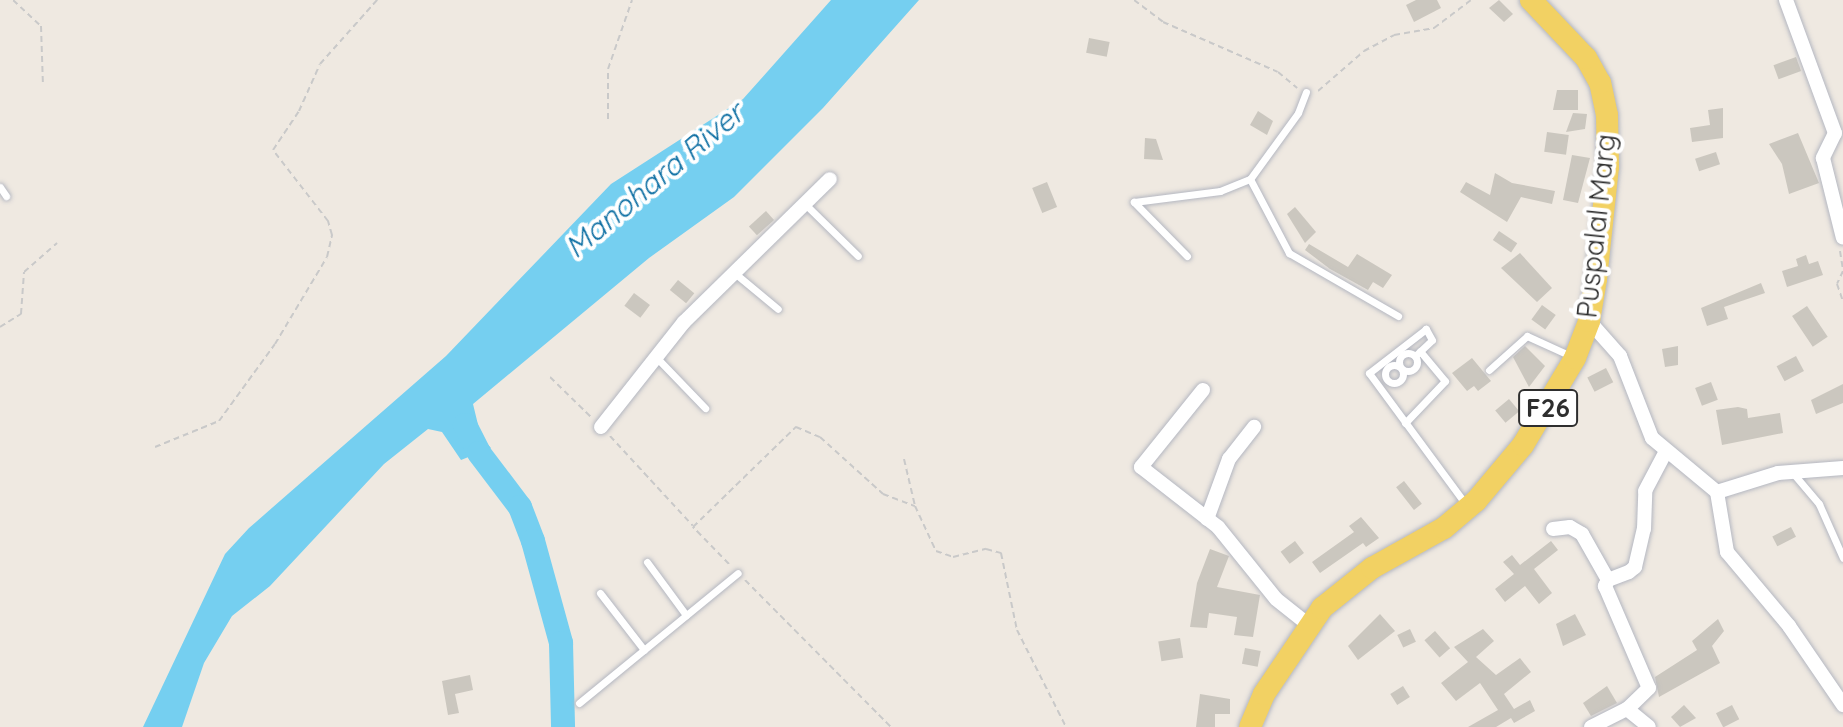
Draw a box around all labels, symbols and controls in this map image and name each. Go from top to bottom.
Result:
water label: Manohara River [557,95,751,265]
street label: Puspalal Marg [1570,132,1622,320]
road number: F26 [1518,386,1578,430]

